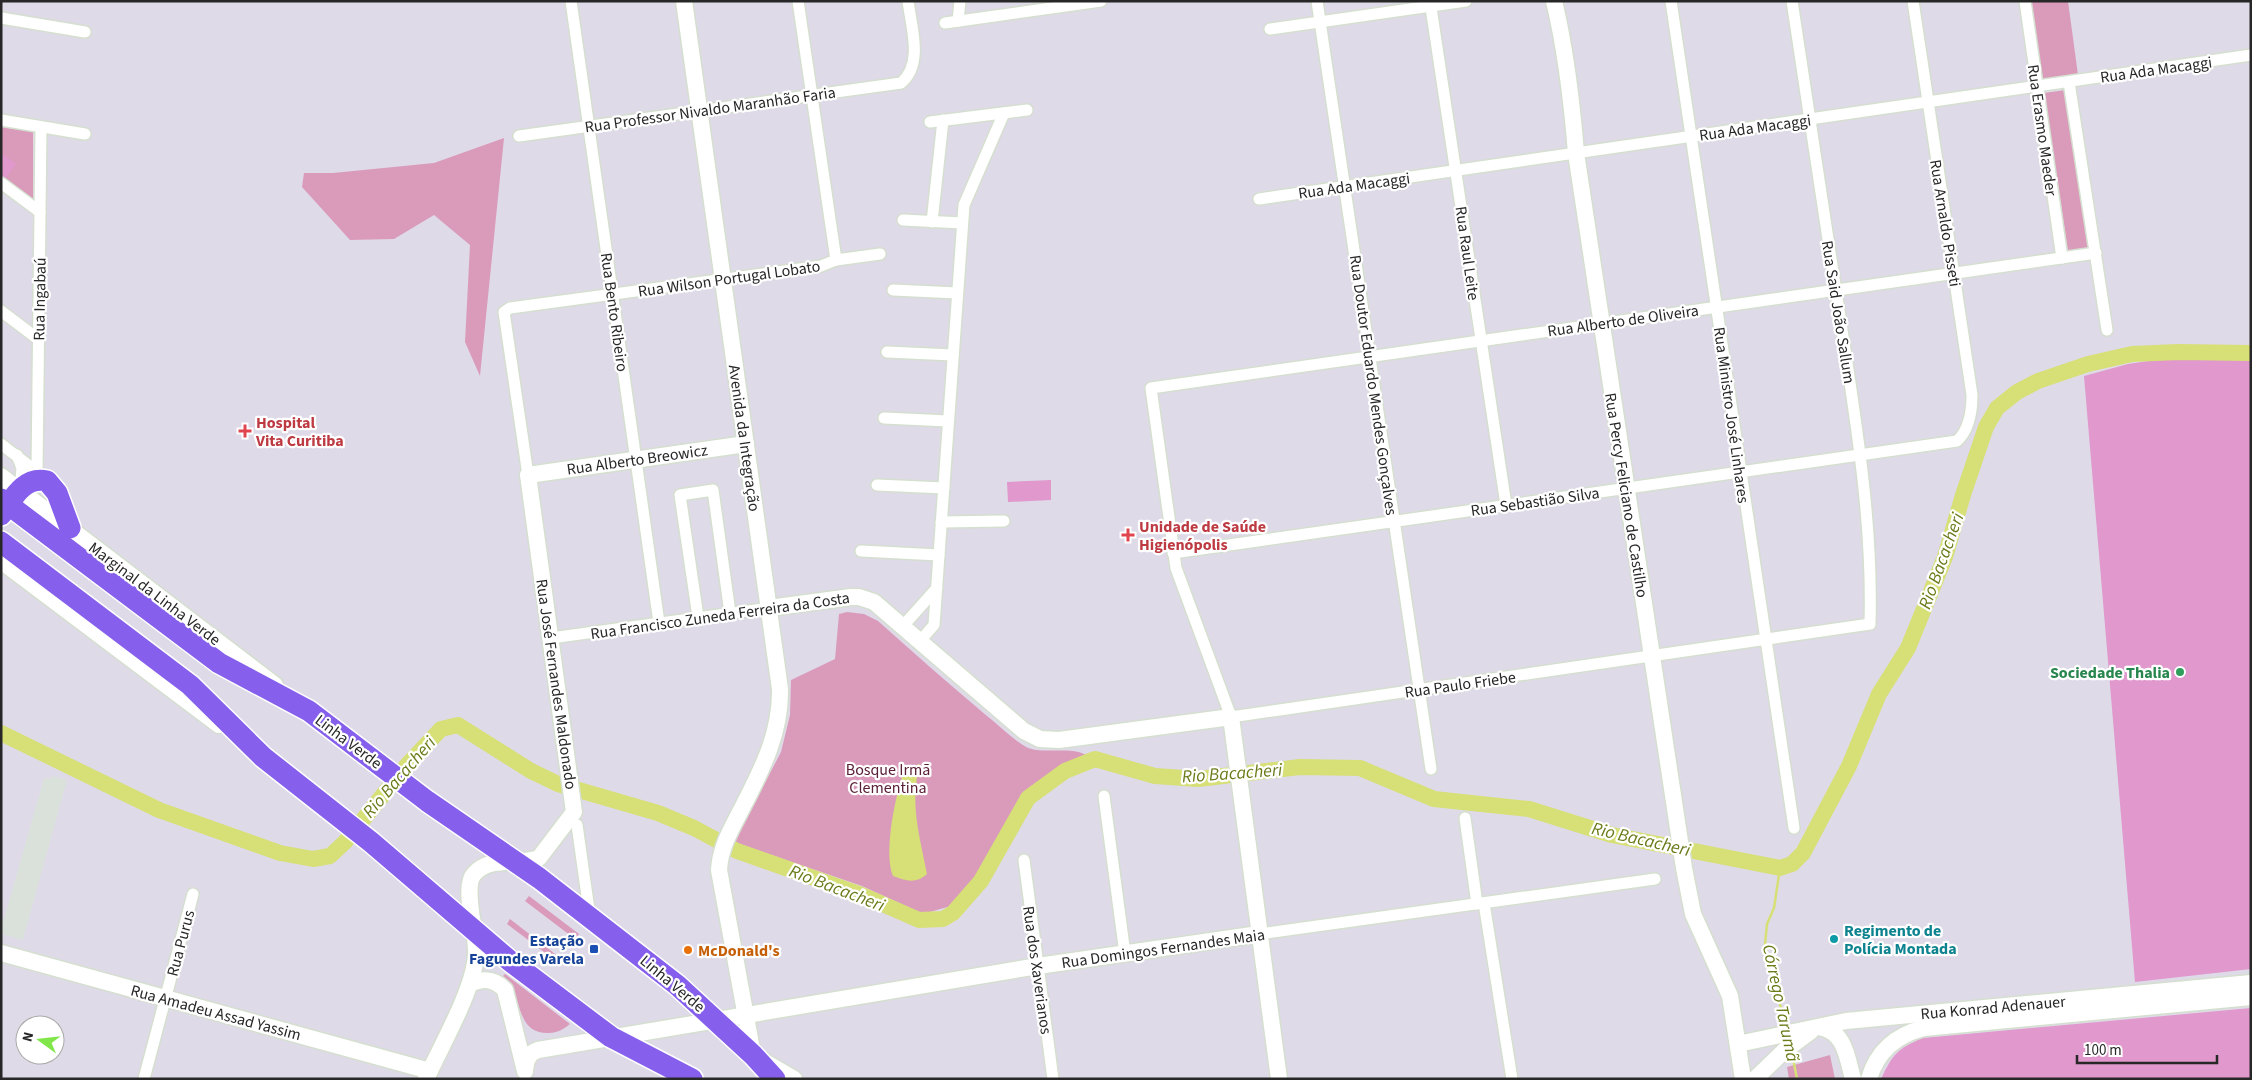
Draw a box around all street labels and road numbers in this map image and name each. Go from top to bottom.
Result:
street label: Rua Ada Macaggi [2099,51,2214,89]
street label: Rua Erasmo Maeder [2022,63,2062,198]
street label: Rua Professor Nivaldo Maranhão Faria [583,81,837,138]
street label: Rua Ada Macaggi [1698,109,1813,147]
street label: Rua Arnaldo Pisseti [1924,158,1966,288]
street label: Rua Ada Macaggi [1297,167,1412,205]
street label: Rua Raul Leite [1450,205,1485,302]
street label: Rua Said João Sallum [1816,239,1860,385]
street label: Rua Bento Ribeiro [595,251,633,373]
street label: Rua Doutor Eduardo Mendes Gonçalves [1344,254,1402,517]
street label: Rua Wilson Portugal Lobato [637,255,822,303]
street label: Rua Ingabaú [28,257,52,341]
street label: Rua Alberto de Oliveira [1546,299,1700,342]
street label: Rua Ministro José Linhares [1708,326,1754,505]
street label: Avenida da Integração [723,363,765,513]
street label: Rua Percy Feliciano de Castilho [1599,391,1653,599]
street label: Rua Alberto Breowicz [565,439,709,481]
street label: Rua Sebastião Silva [1469,482,1601,522]
street label: Marginal da Linha Verde [84,537,225,651]
street label: Rua José Fernandes Maldonado [530,577,582,791]
street label: Rua Francisco Zuneda Ferreira da Costa [589,587,851,645]
street label: Rua Paulo Friebe [1403,666,1517,704]
street label: Linha Verde [310,709,386,774]
street label: Rua dos Xaverianos [1017,904,1057,1036]
street label: Rua Purus [162,907,200,979]
street label: Rua Domingos Fernandes Maia [1060,924,1266,974]
street label: Linha Verde [635,950,710,1017]
street label: Rua Amadeu Assad Yassim [128,980,303,1046]
street label: Rua Konrad Adenauer [1920,991,2067,1025]

